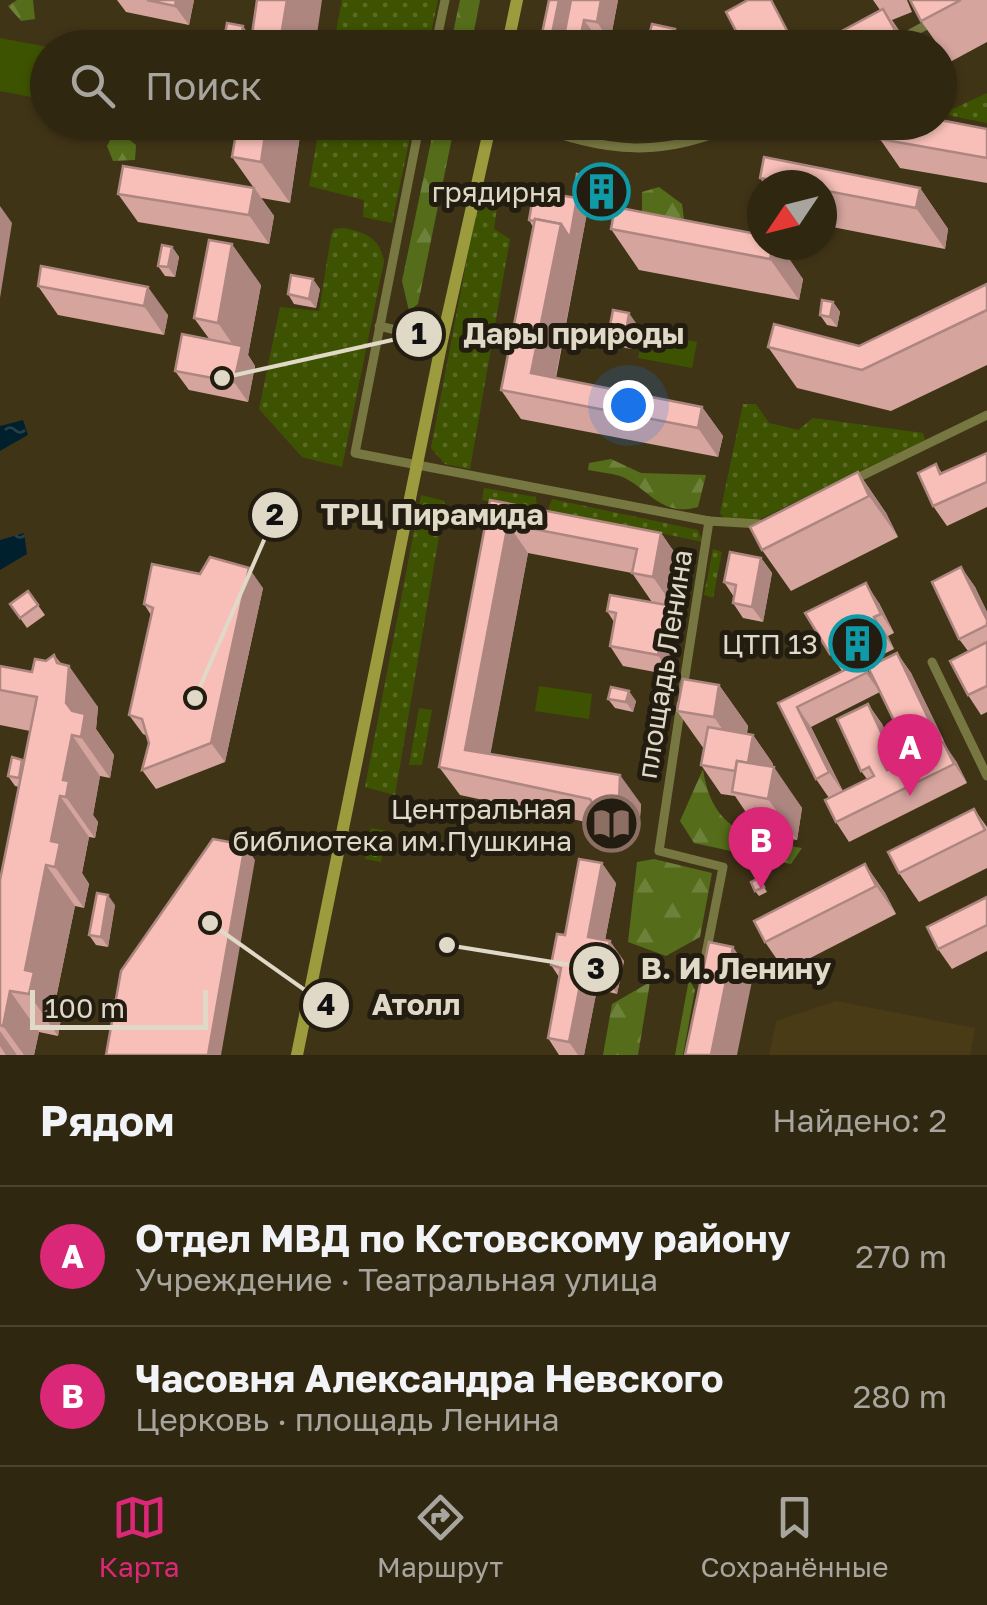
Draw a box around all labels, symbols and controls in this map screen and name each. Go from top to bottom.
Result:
search box [30,30,957,140]
icon: search [65,58,120,113]
text: Поиск [145,63,262,108]
building icon: грядирня [571,161,631,221]
north arrow [747,170,837,260]
place label: грядирня [432,175,562,208]
callout: Дары природы [394,304,705,364]
text: 1 [411,315,427,351]
text: Дары природы [463,315,685,351]
your location [603,380,654,431]
callout: ТРЦ Пирамида [250,485,563,545]
text: 2 [266,496,284,532]
text: ТРЦ Пирамида [320,496,544,532]
street label: площадь Ленина [630,547,698,781]
building icon: ЦТП 13 [827,613,887,673]
place label: ЦТП 13 [722,627,818,660]
pin: A [878,714,942,796]
place label: Центральная библиотека им.Пушкина [232,792,572,857]
library icon: Центральная библиотека им.Пушкина [581,794,641,854]
pin: B [728,806,794,889]
callout: В. И. Ленину [571,939,851,999]
text: 3 [587,950,605,986]
text: В. И. Ленину [641,950,831,986]
callout: Атолл [301,975,480,1035]
scale bar [30,985,208,1030]
text: 4 [317,986,335,1022]
text: Атолл [372,986,460,1022]
text: 100 m [45,991,125,1024]
text: Рядом [40,1095,174,1145]
text: Найдено: 2 [772,1101,947,1139]
text: Отдел МВД по Кстовскому району [135,1215,791,1260]
text: A [61,1237,84,1275]
text: 270 m [855,1237,947,1275]
text: Учреждение · Театральная улица [135,1260,658,1298]
text: Часовня Александра Невского [135,1355,724,1400]
text: B [61,1377,84,1415]
text: 280 m [853,1377,947,1415]
text: Церковь · площадь Ленина [135,1400,559,1438]
tab: Карта [99,1490,180,1583]
tab: Маршрут [377,1490,503,1583]
tab: Сохранённые [700,1490,888,1583]

